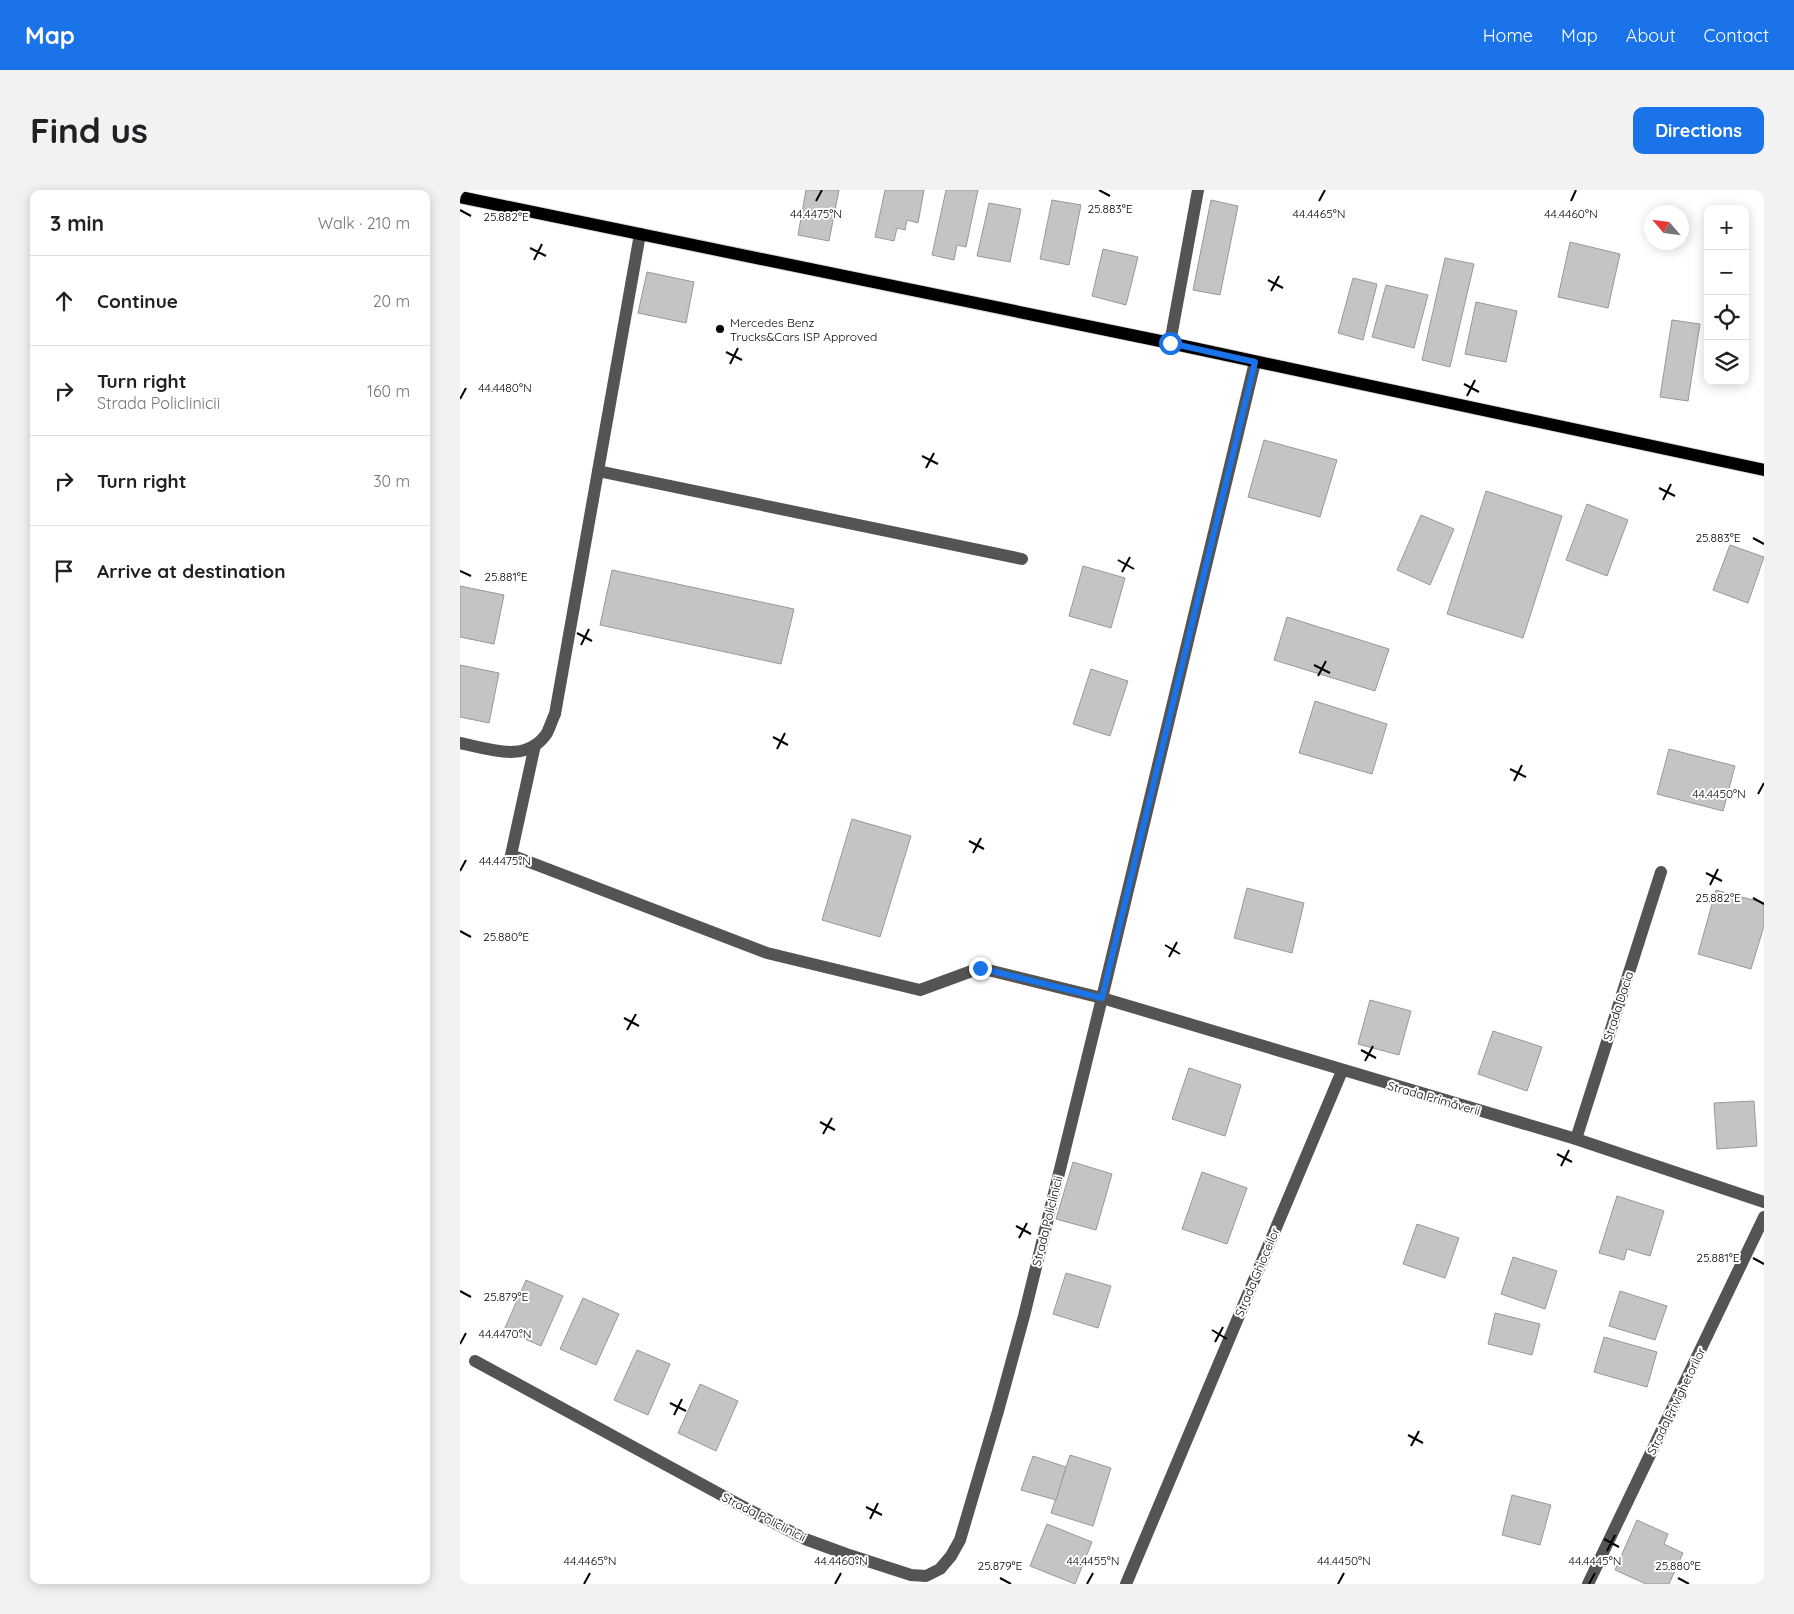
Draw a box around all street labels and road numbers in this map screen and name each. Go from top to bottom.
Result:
street label: Strada Dacia [1600,969,1636,1043]
street label: Strada Primăverii [1386,1078,1482,1118]
street label: Strada Policlinicii [1029,1174,1065,1268]
street label: Strada Ghioceilor [1231,1225,1283,1319]
street label: Strada Privighetorilor [1643,1344,1709,1457]
street label: Strada Policlinicii [719,1489,809,1545]

